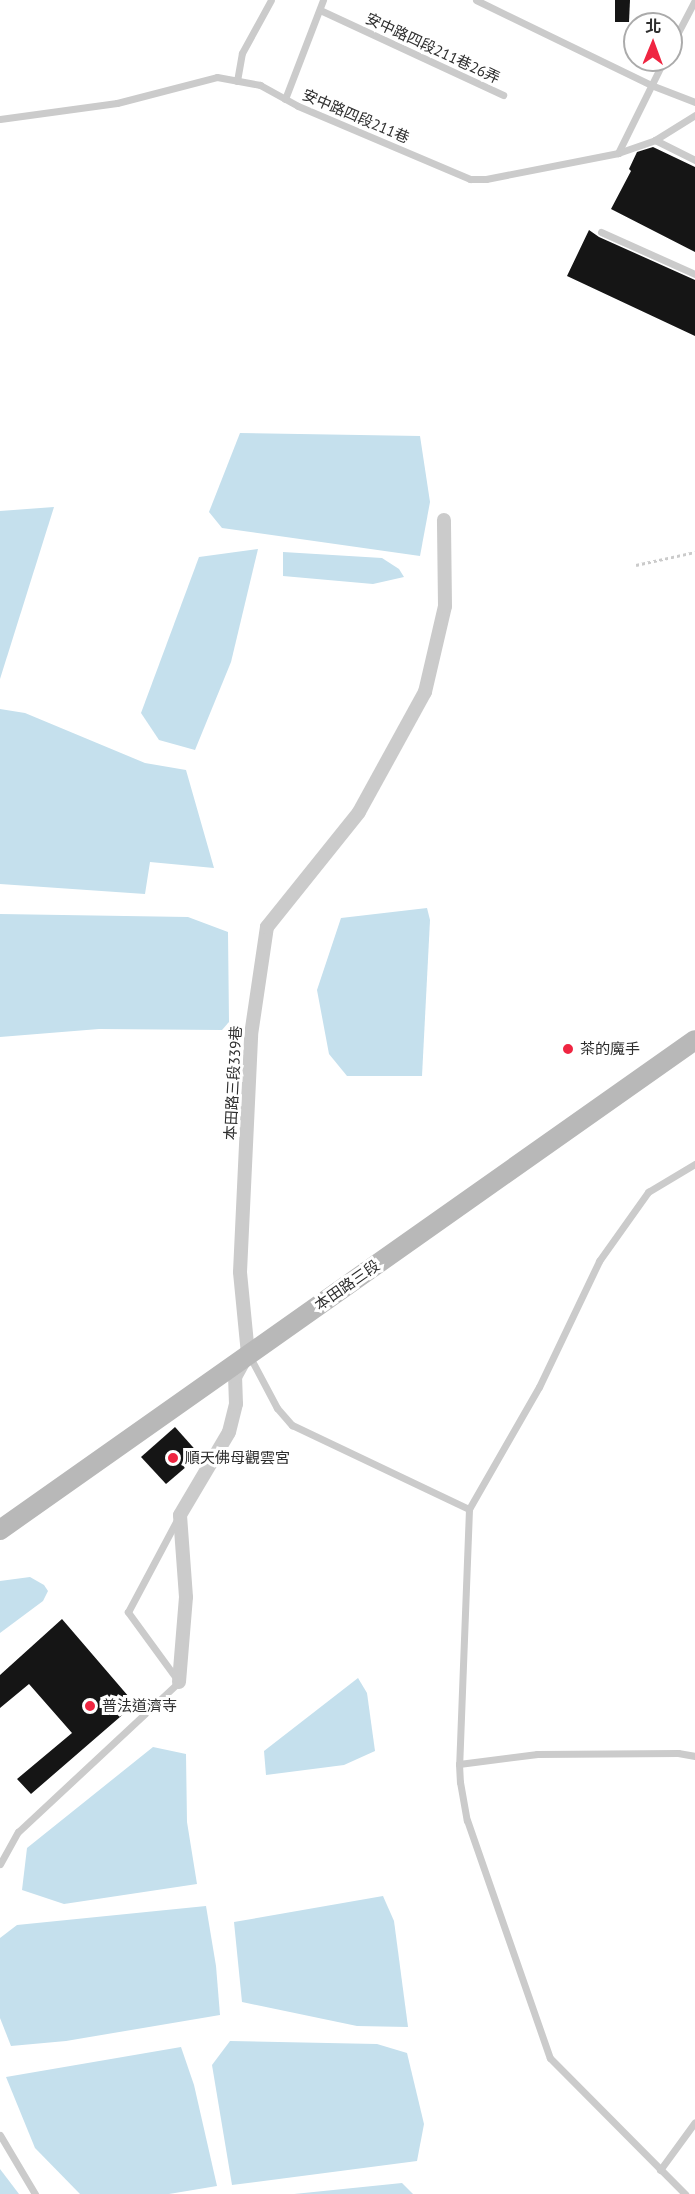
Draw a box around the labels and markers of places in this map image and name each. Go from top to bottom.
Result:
place label: 茶的魔手 [580,1040,640,1058]
marker: 茶的魔手 [561,1042,575,1056]
place label: 順天佛母觀雲宮 [185,1449,290,1467]
marker: 順天佛母觀雲宮 [166,1451,180,1465]
place label: 普法道濟寺 [102,1697,177,1715]
marker: 普法道濟寺 [83,1699,97,1713]

